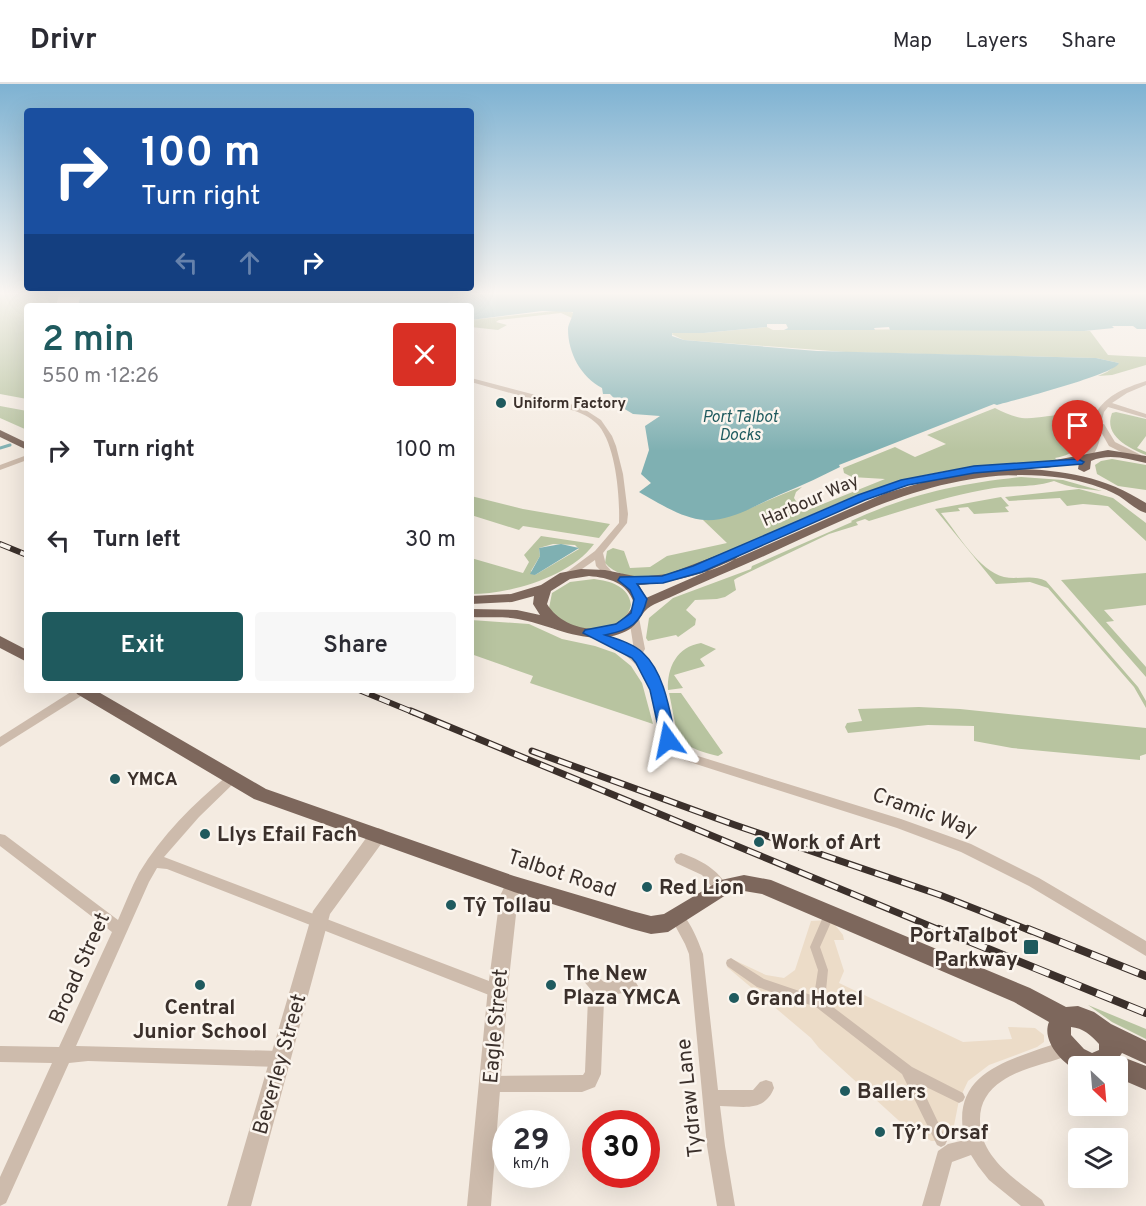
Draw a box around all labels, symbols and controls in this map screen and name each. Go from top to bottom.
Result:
text: Drivr [30,23,97,59]
text: Map [893,28,932,55]
text: Layers [965,28,1028,55]
text: Share [1061,28,1116,55]
text: 100 m [141,128,260,181]
icon: right [42,132,120,210]
text: Turn right [141,180,260,214]
icon: left [170,246,203,279]
icon: ahead [233,246,266,279]
icon: right [296,246,329,279]
text: 2 min [42,318,135,364]
button: close [393,323,456,386]
text: 550 m · 12:26 [42,364,159,390]
place label: Uniform Factory [513,395,627,414]
marker: Uniform Factory [494,396,508,410]
pin [1052,400,1103,462]
water label: Port Talbot Docks [702,408,779,446]
icon: arrive [1061,409,1094,442]
icon: right [42,434,75,467]
text: Turn right [93,437,195,464]
text: 100 m [396,437,456,464]
street label: Harbour Way [758,470,863,533]
icon: left [42,524,75,557]
text: Turn left [93,527,181,554]
text: 30 m [405,527,456,554]
button: Exit [42,612,243,681]
button: Share [255,612,456,681]
position arrow [636,708,700,772]
place label: YMCA [127,769,178,792]
marker: YMCA [108,772,122,786]
street label: Cramic Way [868,782,981,845]
place label: Llys Efail Fach [217,822,357,849]
marker: Llys Efail Fach [198,827,212,841]
place label: Work of Art [771,830,881,857]
marker: Work of Art [752,835,766,849]
street label: Talbot Road [504,844,619,905]
place label: Red Lion [659,875,744,902]
marker: Red Lion [640,880,654,894]
place label: Tŷ Tollau [463,893,551,920]
marker: Tŷ Tollau [444,898,458,912]
street label: Broad Street [44,909,117,1029]
place label: Port Talbot Parkway [909,923,1018,974]
marker: Port Talbot Parkway [1022,938,1040,956]
place label: The New Plaza YMCA [563,961,681,1012]
street label: Eagle Street [478,968,515,1085]
marker: Central Junior School [193,978,207,992]
marker: The New Plaza YMCA [544,978,558,992]
place label: Grand Hotel [746,986,863,1013]
street label: Beverley Street [247,991,313,1138]
marker: Grand Hotel [727,991,741,1005]
place label: Central Junior School [133,995,267,1046]
street label: Tydraw Lane [671,1037,710,1159]
north arrow [1068,1056,1128,1116]
map controls [1068,1056,1128,1188]
place label: Ballers [857,1079,926,1106]
marker: Ballers [838,1084,852,1098]
speed limit sign: 30 [582,1110,660,1188]
place label: Tŷ’r Orsaf [892,1120,989,1147]
text: 29 [513,1123,549,1160]
marker: Tŷ’r Orsaf [873,1125,887,1139]
button: layers [1068,1128,1128,1188]
text: km/h [513,1155,549,1174]

